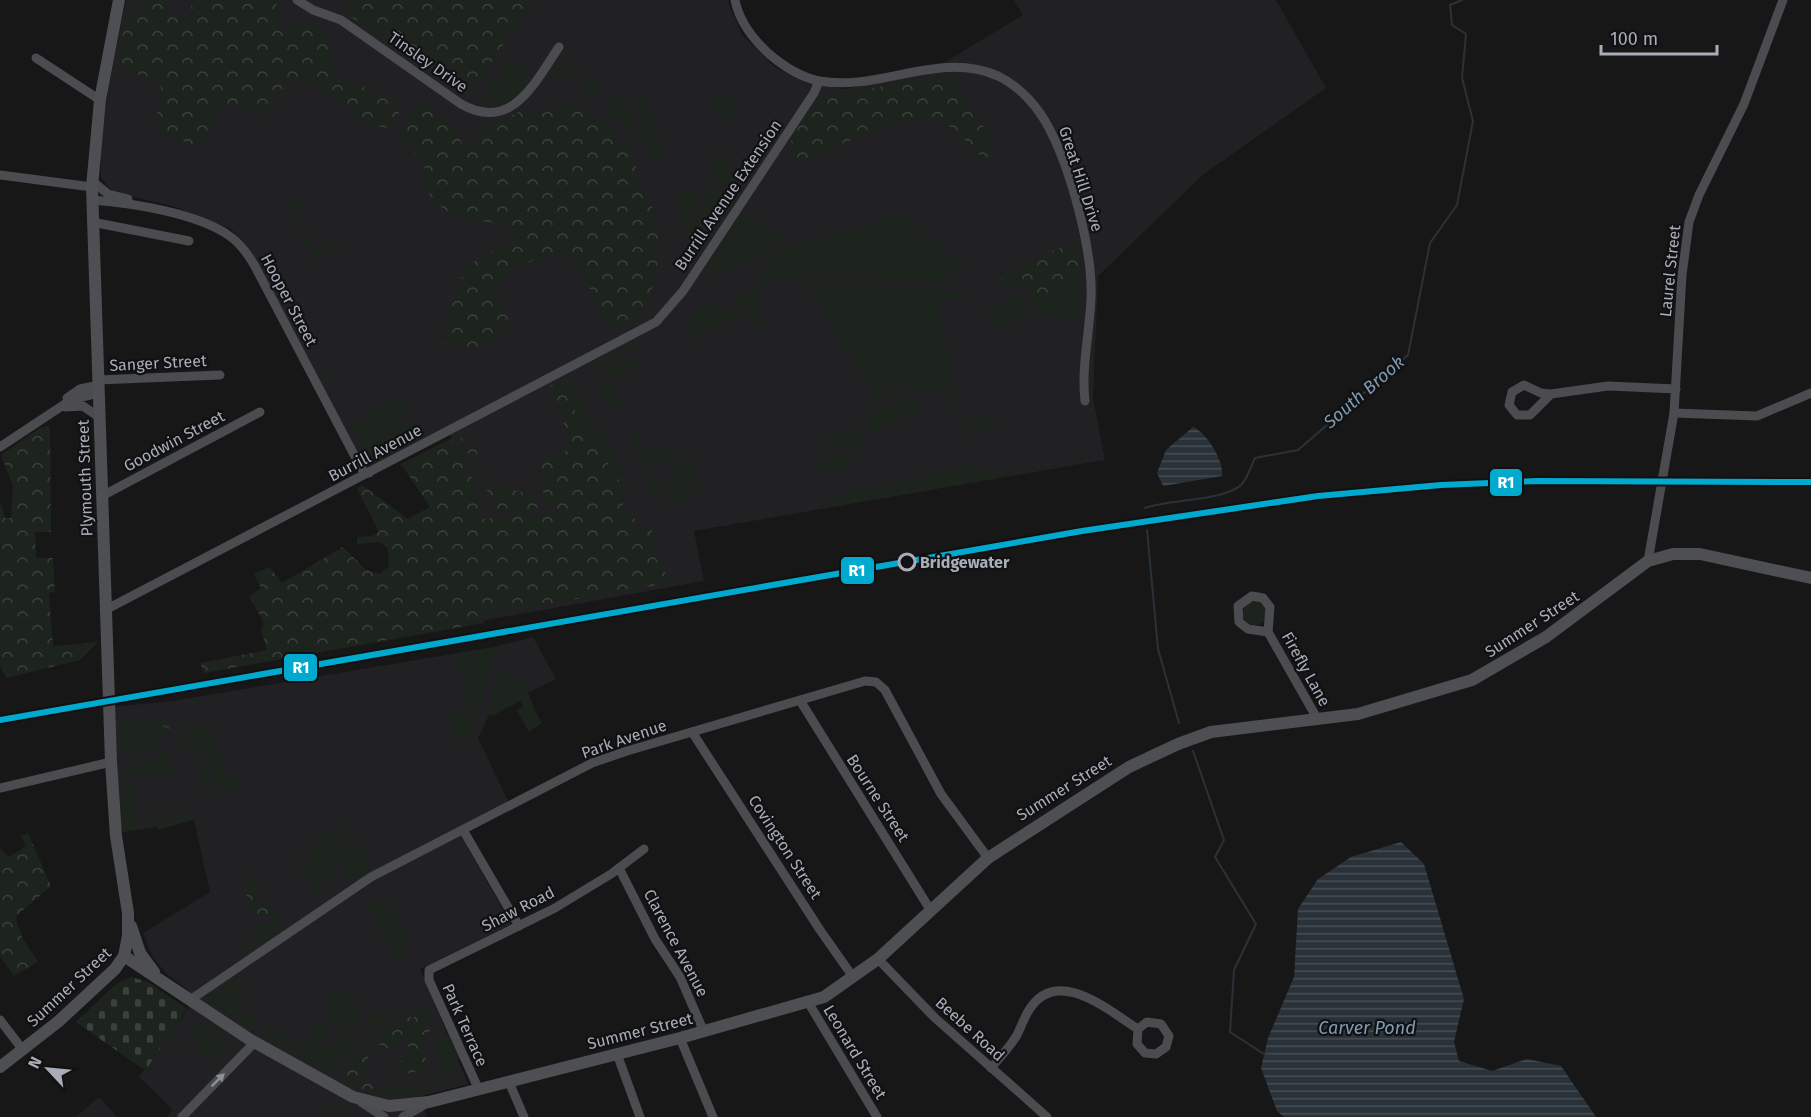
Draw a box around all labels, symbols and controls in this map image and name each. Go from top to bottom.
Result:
scale bar [1601,18,1716,56]
street label: Tinsley Drive [385,28,471,96]
text: 100 m [1610,28,1658,50]
street label: Burrill Avenue Extension [670,116,786,274]
street label: Great Hill Drive [1055,124,1107,234]
street label: Laurel Street [1656,224,1684,318]
street label: Hooper Street [257,251,321,350]
street label: Sanger Street [109,351,207,375]
water label: South Brook [1318,351,1409,434]
street label: Goodwin Street [120,406,228,476]
street label: Plymouth Street [73,419,97,537]
street label: Burrill Avenue [325,421,425,485]
line badge: R1 [1489,468,1523,497]
text: R1 [1497,473,1515,492]
marker: Bridgewater [898,553,916,571]
place label: Bridgewater [920,553,1010,572]
line badge: R1 [840,556,875,585]
text: R1 [848,561,866,580]
street label: Summer Street [1482,587,1583,661]
street label: Firefly Lane [1278,628,1334,710]
line badge: R1 [283,653,318,682]
text: R1 [292,658,310,677]
street label: Park Avenue [579,716,669,762]
street label: Bourne Street [843,751,913,845]
street label: Summer Street [1013,751,1115,825]
street label: Covington Street [744,792,826,903]
street label: Shaw Road [478,883,558,935]
street label: Clarence Avenue [640,886,712,1000]
street label: Summer Street [23,943,115,1031]
street label: Park Terrace [438,981,492,1069]
street label: Beebe Road [931,993,1009,1065]
street label: Leonard Street [819,1001,891,1103]
street label: Summer Street [585,1009,695,1053]
water label: Carver Pond [1318,1017,1416,1039]
north arrow [18,1039,78,1099]
text: N [24,1054,46,1072]
one-way arrow [211,1072,225,1087]

